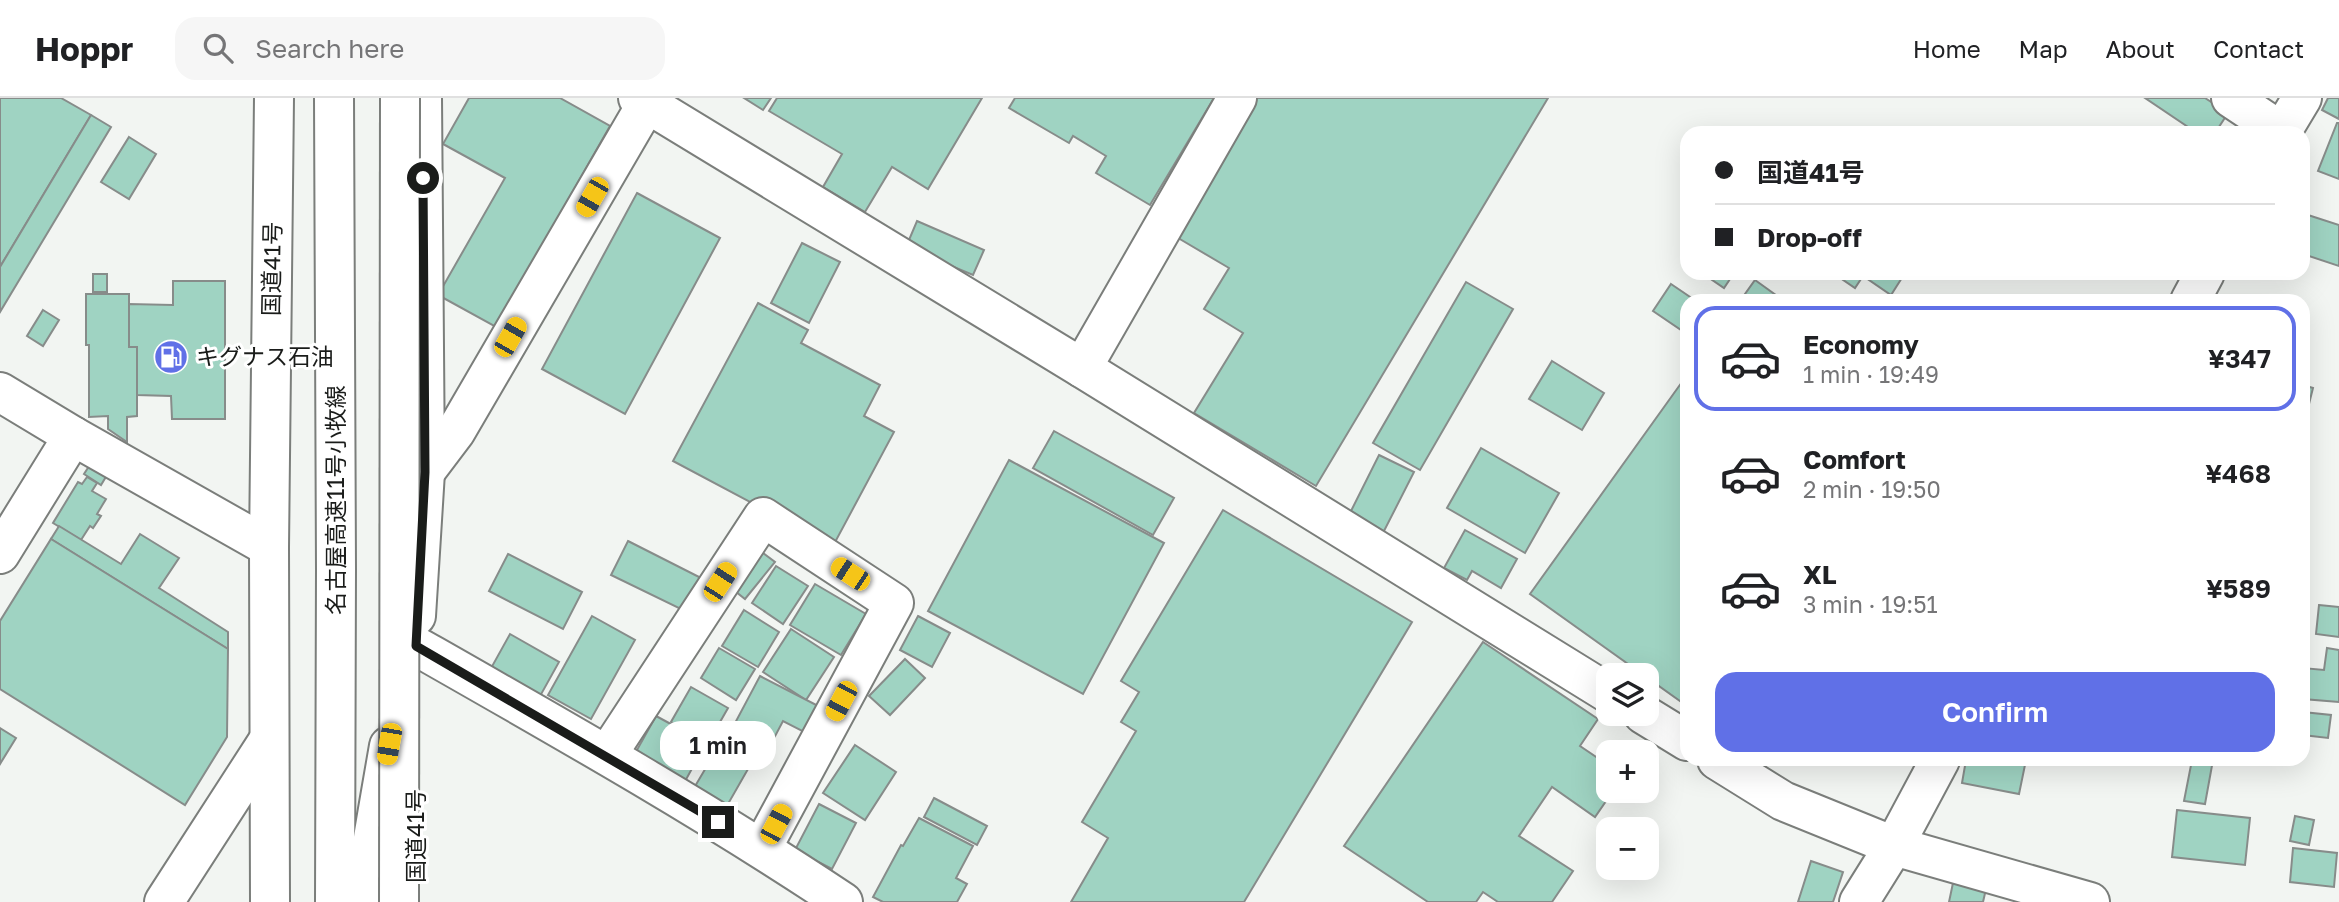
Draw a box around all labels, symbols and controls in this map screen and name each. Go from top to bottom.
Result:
search box [175,17,665,80]
text: Hoppr [35,29,133,68]
icon: search [199,29,237,67]
text: Search here [255,33,404,64]
text: Home [1913,34,1981,63]
text: Map [2019,34,2068,63]
text: About [2106,34,2175,63]
text: Contact [2213,34,2304,63]
text: 国道41号 [1757,157,1865,188]
route start [407,162,439,194]
car [573,174,612,220]
street label: 国道41号 [256,222,286,316]
text: Drop-off [1757,222,1862,253]
car [491,314,530,360]
icon: car [1719,327,1782,390]
text: Economy [1803,329,1919,360]
fuel station icon: キグナス石油 [152,338,190,376]
place label: キグナス石油 [196,342,334,370]
text: ¥347 [2208,343,2271,374]
text: 1 min · 19:49 [1803,360,1939,388]
street label: 名古屋高速11号小牧線 [321,385,349,615]
icon: car [1719,442,1782,505]
text: Comfort [1803,444,1906,475]
text: ¥468 [2205,458,2271,489]
text: 2 min · 19:50 [1803,475,1941,503]
car [827,554,874,594]
icon: car [1719,557,1782,620]
car [700,559,741,605]
text: XL [1803,559,1837,590]
text: ¥589 [2206,573,2271,604]
text: 3 min · 19:51 [1803,590,1938,618]
map controls [1596,663,1659,880]
button: layers [1596,663,1659,726]
button: Confirm [1715,672,2275,752]
car [822,678,861,724]
callout: 1 min [660,720,776,770]
car [376,721,403,767]
text: 1 min [689,731,747,759]
button: + [1596,740,1659,803]
street label: 国道41号 [401,789,429,883]
car [757,801,796,847]
route end [702,806,734,838]
button: − [1596,817,1659,880]

